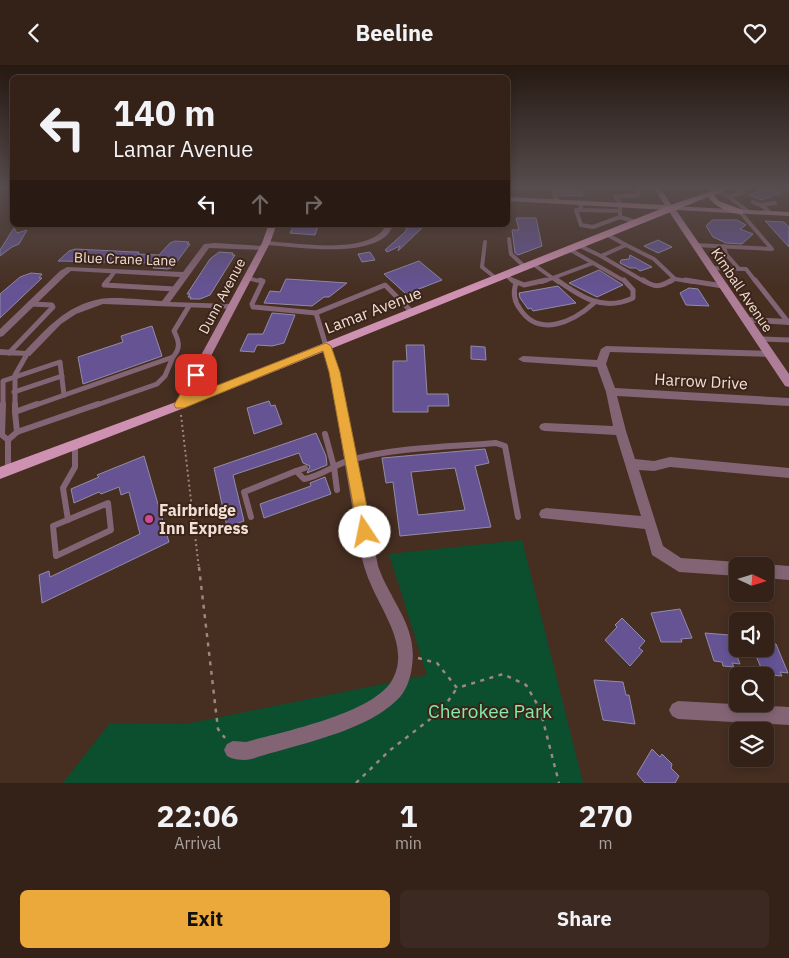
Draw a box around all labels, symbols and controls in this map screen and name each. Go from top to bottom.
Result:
text: Beeline [356,18,433,47]
icon: back [20,19,48,47]
icon: heart [741,19,769,47]
text: 140 m [113,90,216,136]
icon: left [30,95,95,160]
text: Lamar Avenue [113,134,253,163]
icon: left [193,190,221,218]
icon: ahead [246,190,274,218]
icon: right [299,190,327,218]
street label: Kimball Avenue [707,244,777,336]
street label: Blue Crane Lane [74,248,177,270]
street label: Dunn Avenue [194,255,250,337]
street label: Lamar Avenue [322,282,424,338]
pin [175,354,217,396]
icon: arrive [182,361,210,389]
street label: Harrow Drive [654,369,748,393]
place label: Fairbridge Inn Express [159,500,249,538]
position arrow [338,505,390,557]
marker: Fairbridge Inn Express [143,513,155,525]
north arrow [729,557,774,603]
map controls [729,557,774,767]
button: sound [729,612,774,657]
button: search [729,667,774,712]
park label: Cherokee Park [428,699,552,723]
button: layers [729,722,774,767]
text: 22:06 [157,796,238,835]
text: 1 [399,796,417,835]
text: 270 [578,796,632,835]
text: Arrival [174,833,221,853]
text: min [395,833,422,853]
text: m [598,833,612,853]
button: Exit [20,890,390,948]
button: Share [400,890,769,948]

